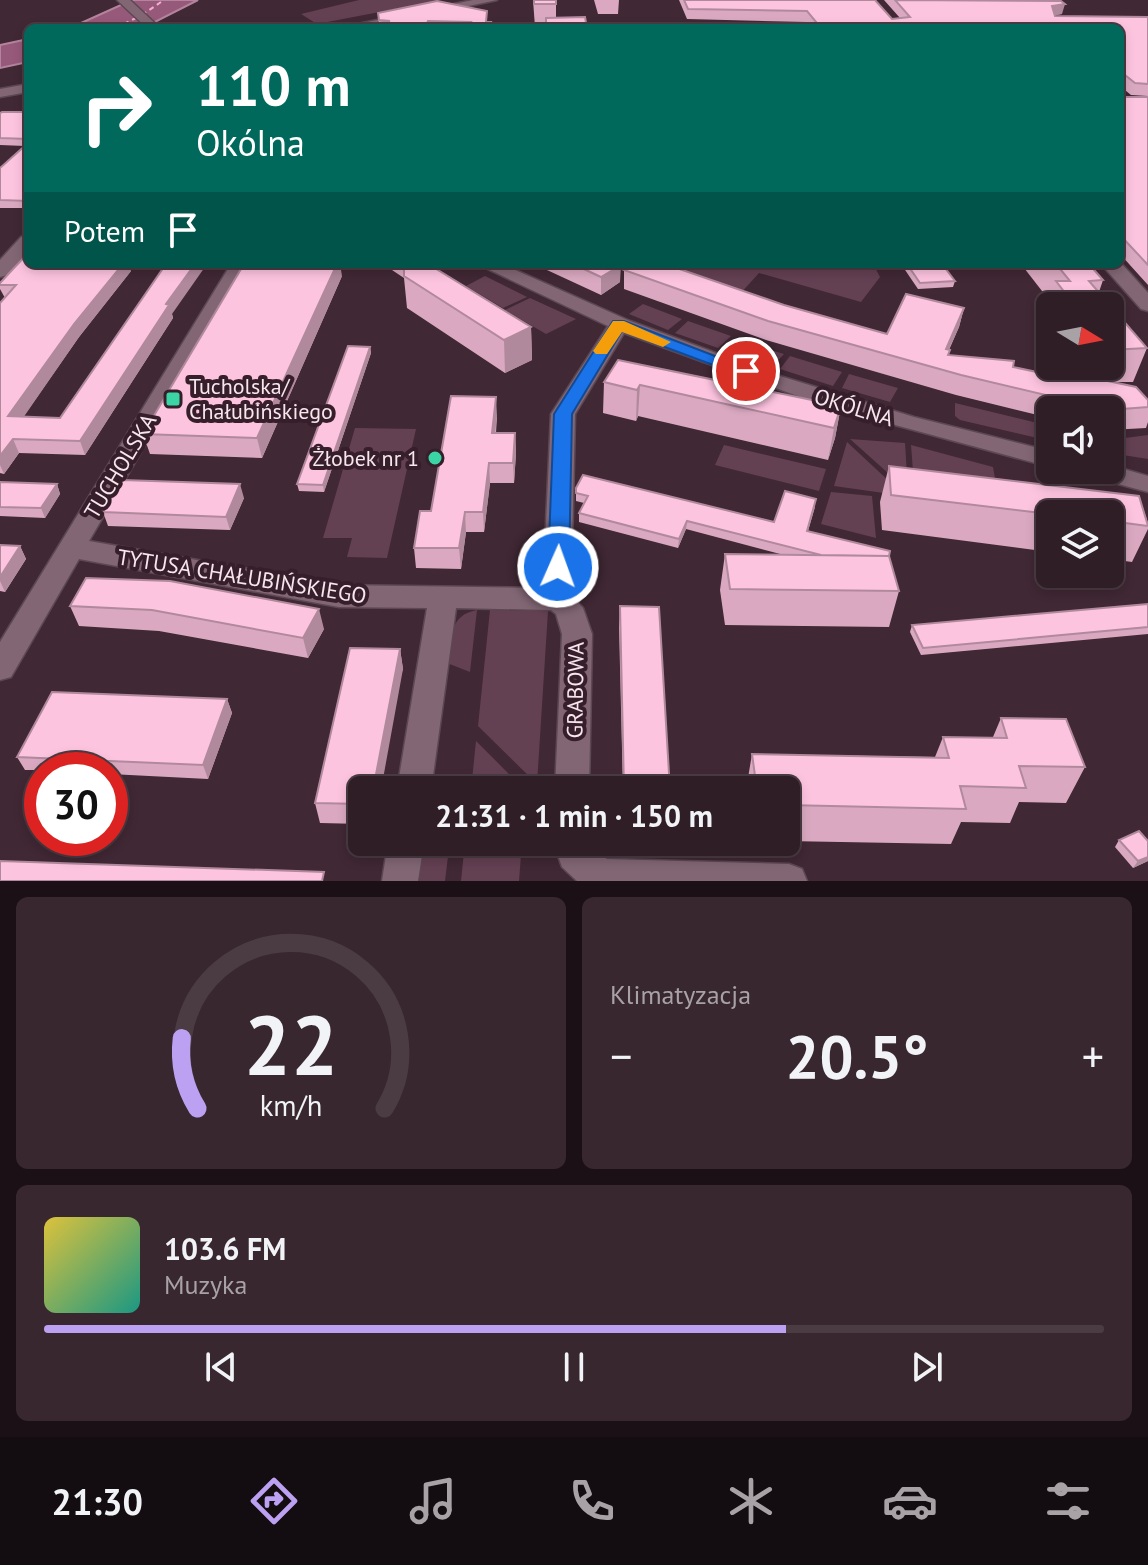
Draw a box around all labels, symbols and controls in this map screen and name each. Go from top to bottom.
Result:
text: 110 m [196,49,351,121]
icon: right [64,56,168,160]
text: Okólna [196,119,305,166]
icon: arrive [161,208,205,252]
text: Potem [64,211,145,250]
north arrow [1036,292,1124,380]
map controls [1036,292,1124,588]
pin [712,337,780,405]
icon: arrive [724,349,768,393]
place label: Tucholska/ Chałubińskiego [189,372,333,425]
street label: OKÓLNA [811,382,897,432]
marker: Tucholska/ Chałubińskiego [164,390,182,408]
button: sound [1036,396,1124,484]
street label: TUCHOLSKA [78,408,162,524]
place label: Żłobek nr 1 [313,444,419,472]
marker: Żłobek nr 1 [426,449,444,467]
button: layers [1036,500,1124,588]
position arrow [516,525,600,609]
street label: TYTUSA CHAŁUBIŃSKIEGO [115,542,369,610]
street label: GRABOWA [560,641,590,739]
speed limit sign: 30 [24,752,128,856]
text: 21:31 · 1 min · 150 m [435,796,713,835]
text: Klimatyzacja [610,978,751,1011]
text: 22 [244,990,338,1098]
text: 20.5° [785,1017,929,1095]
text: − [610,1027,632,1084]
text: + [1082,1027,1104,1084]
text: km/h [260,1087,322,1124]
text: 103.6 FM [164,1229,286,1268]
text: Muzyka [164,1268,247,1301]
icon: previous [199,1345,243,1389]
icon: pause [552,1345,596,1389]
icon: next [905,1345,949,1389]
icon: directions [246,1473,302,1529]
icon: music [405,1473,461,1529]
icon: phone [564,1473,620,1529]
icon: climate [723,1473,779,1529]
icon: car [882,1473,938,1529]
icon: filters [1040,1473,1096,1529]
text: 21:30 [51,1478,143,1525]

